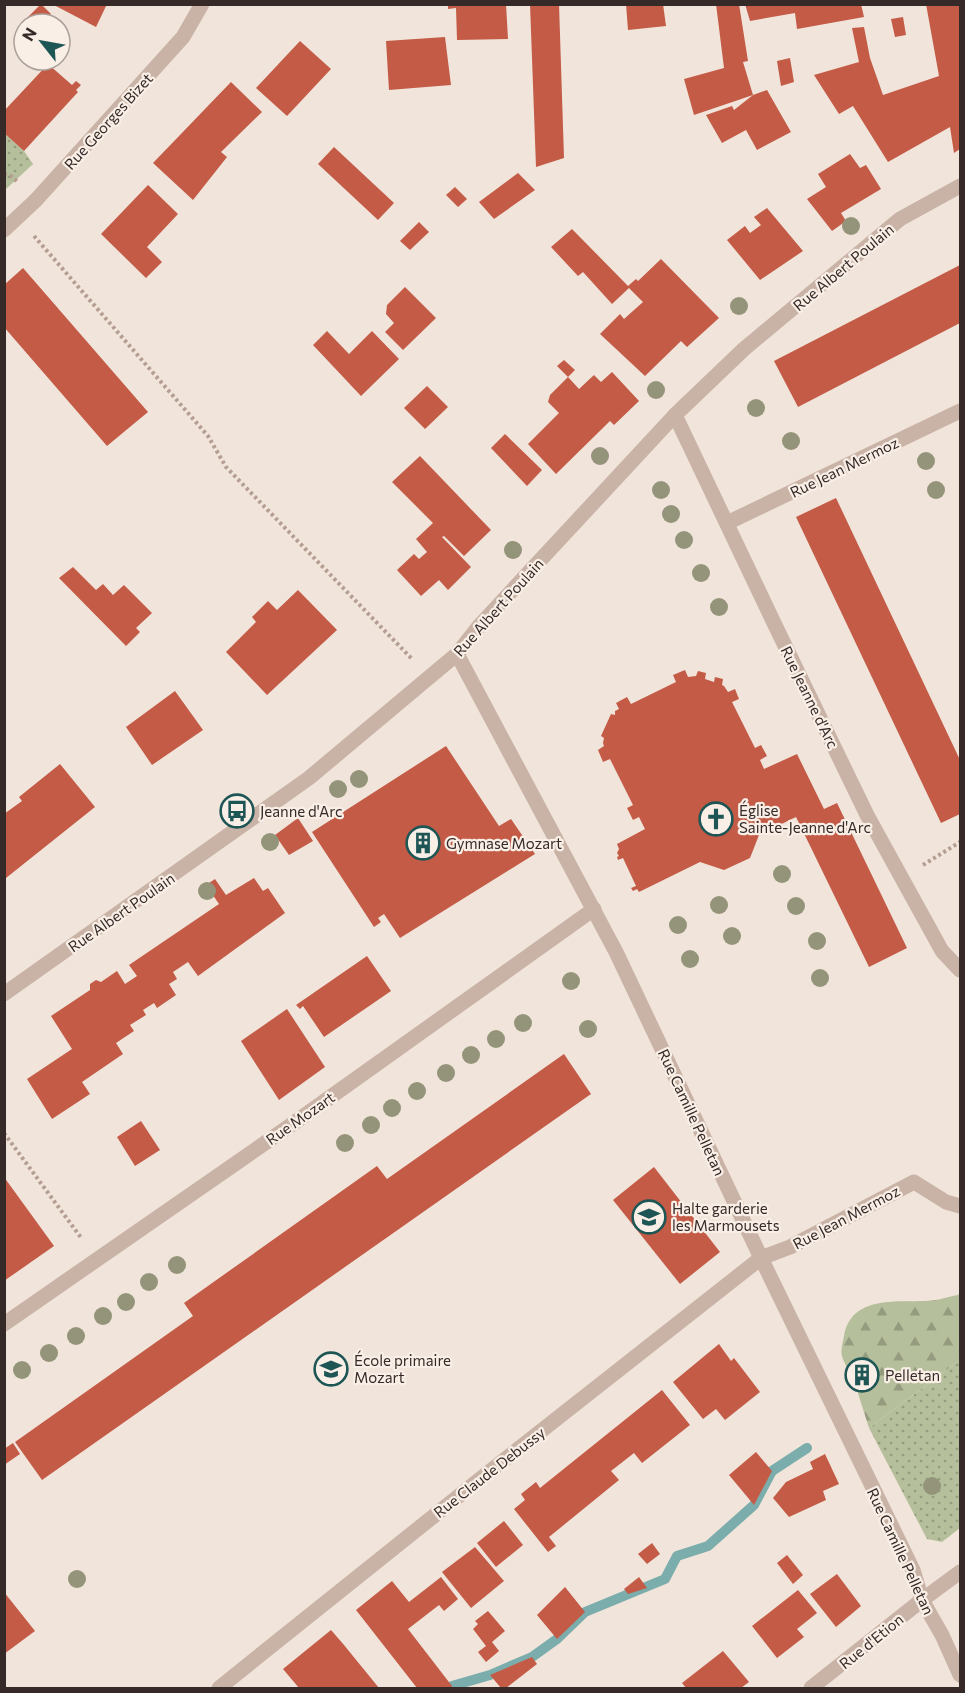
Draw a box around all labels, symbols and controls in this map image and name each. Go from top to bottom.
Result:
north arrow [12,12,72,72]
text: N [17,24,40,44]
street label: Rue Georges Bizet [60,69,156,173]
street label: Rue Albert Poulain [789,220,897,314]
street label: Rue Jean Mermoz [787,433,901,501]
street label: Rue Albert Poulain [449,554,547,660]
street label: Rue Jeanne d'Arc [777,643,843,751]
bus stop icon: Jeanne d'Arc [219,793,255,829]
place label: Église Sainte-Jeanne d'Arc [739,800,871,836]
church icon: Église Sainte-Jeanne d'Arc [698,801,734,837]
place label: Jeanne d'Arc [260,802,342,820]
building icon: Gymnase Mozart [405,825,441,861]
place label: Gymnase Mozart [446,834,562,852]
street label: Rue Albert Poulain [64,869,178,955]
street label: Rue Camille Pelletan [655,1046,729,1178]
street label: Rue Mozart [262,1088,338,1148]
street label: Rue Jean Mermoz [789,1181,903,1253]
school or university icon: Halte garderie les Marmousets [631,1199,667,1235]
place label: Halte garderie les Marmousets [672,1199,780,1234]
place label: École primaire Mozart [354,1350,451,1386]
school or university icon: École primaire Mozart [313,1351,349,1387]
building icon: Pelletan [844,1357,880,1393]
place label: Pelletan [885,1366,940,1384]
street label: Rue Claude Debussy [430,1423,548,1521]
street label: Rue Camille Pelletan [864,1485,938,1617]
street label: Rue d'Etion [835,1610,907,1672]

